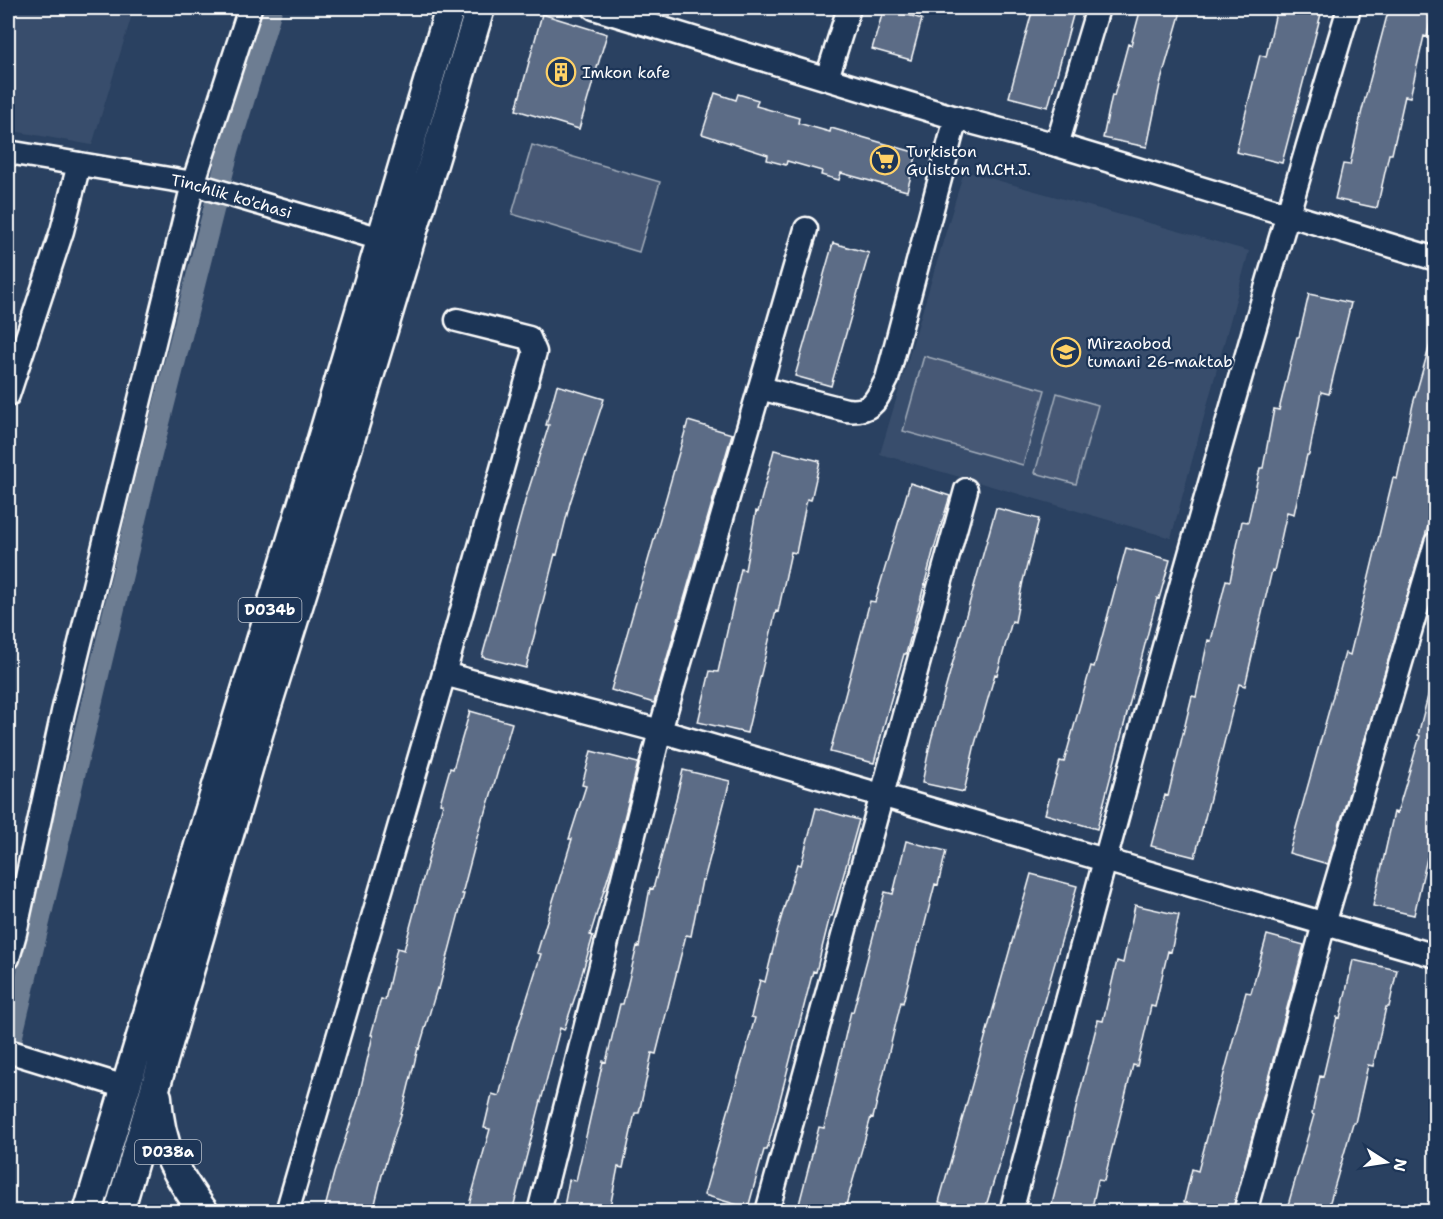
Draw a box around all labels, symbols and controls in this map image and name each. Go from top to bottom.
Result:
building icon: Imkon kafe [545,56,577,88]
place label: Imkon kafe [582,62,670,83]
place label: Turkiston Guliston M.CH.J. [906,141,1031,180]
supermarket icon: Turkiston Guliston M.CH.J. [869,144,901,176]
street label: Tinchlik ko'chasi [170,169,294,223]
place label: Mirzaobod tumani 26-maktab [1087,333,1233,372]
school or university icon: Mirzaobod tumani 26-maktab [1050,336,1082,368]
road number: D034b [238,598,302,622]
north arrow [1356,1132,1416,1192]
road number: D038a [135,1140,201,1164]
text: N [1389,1157,1412,1173]

